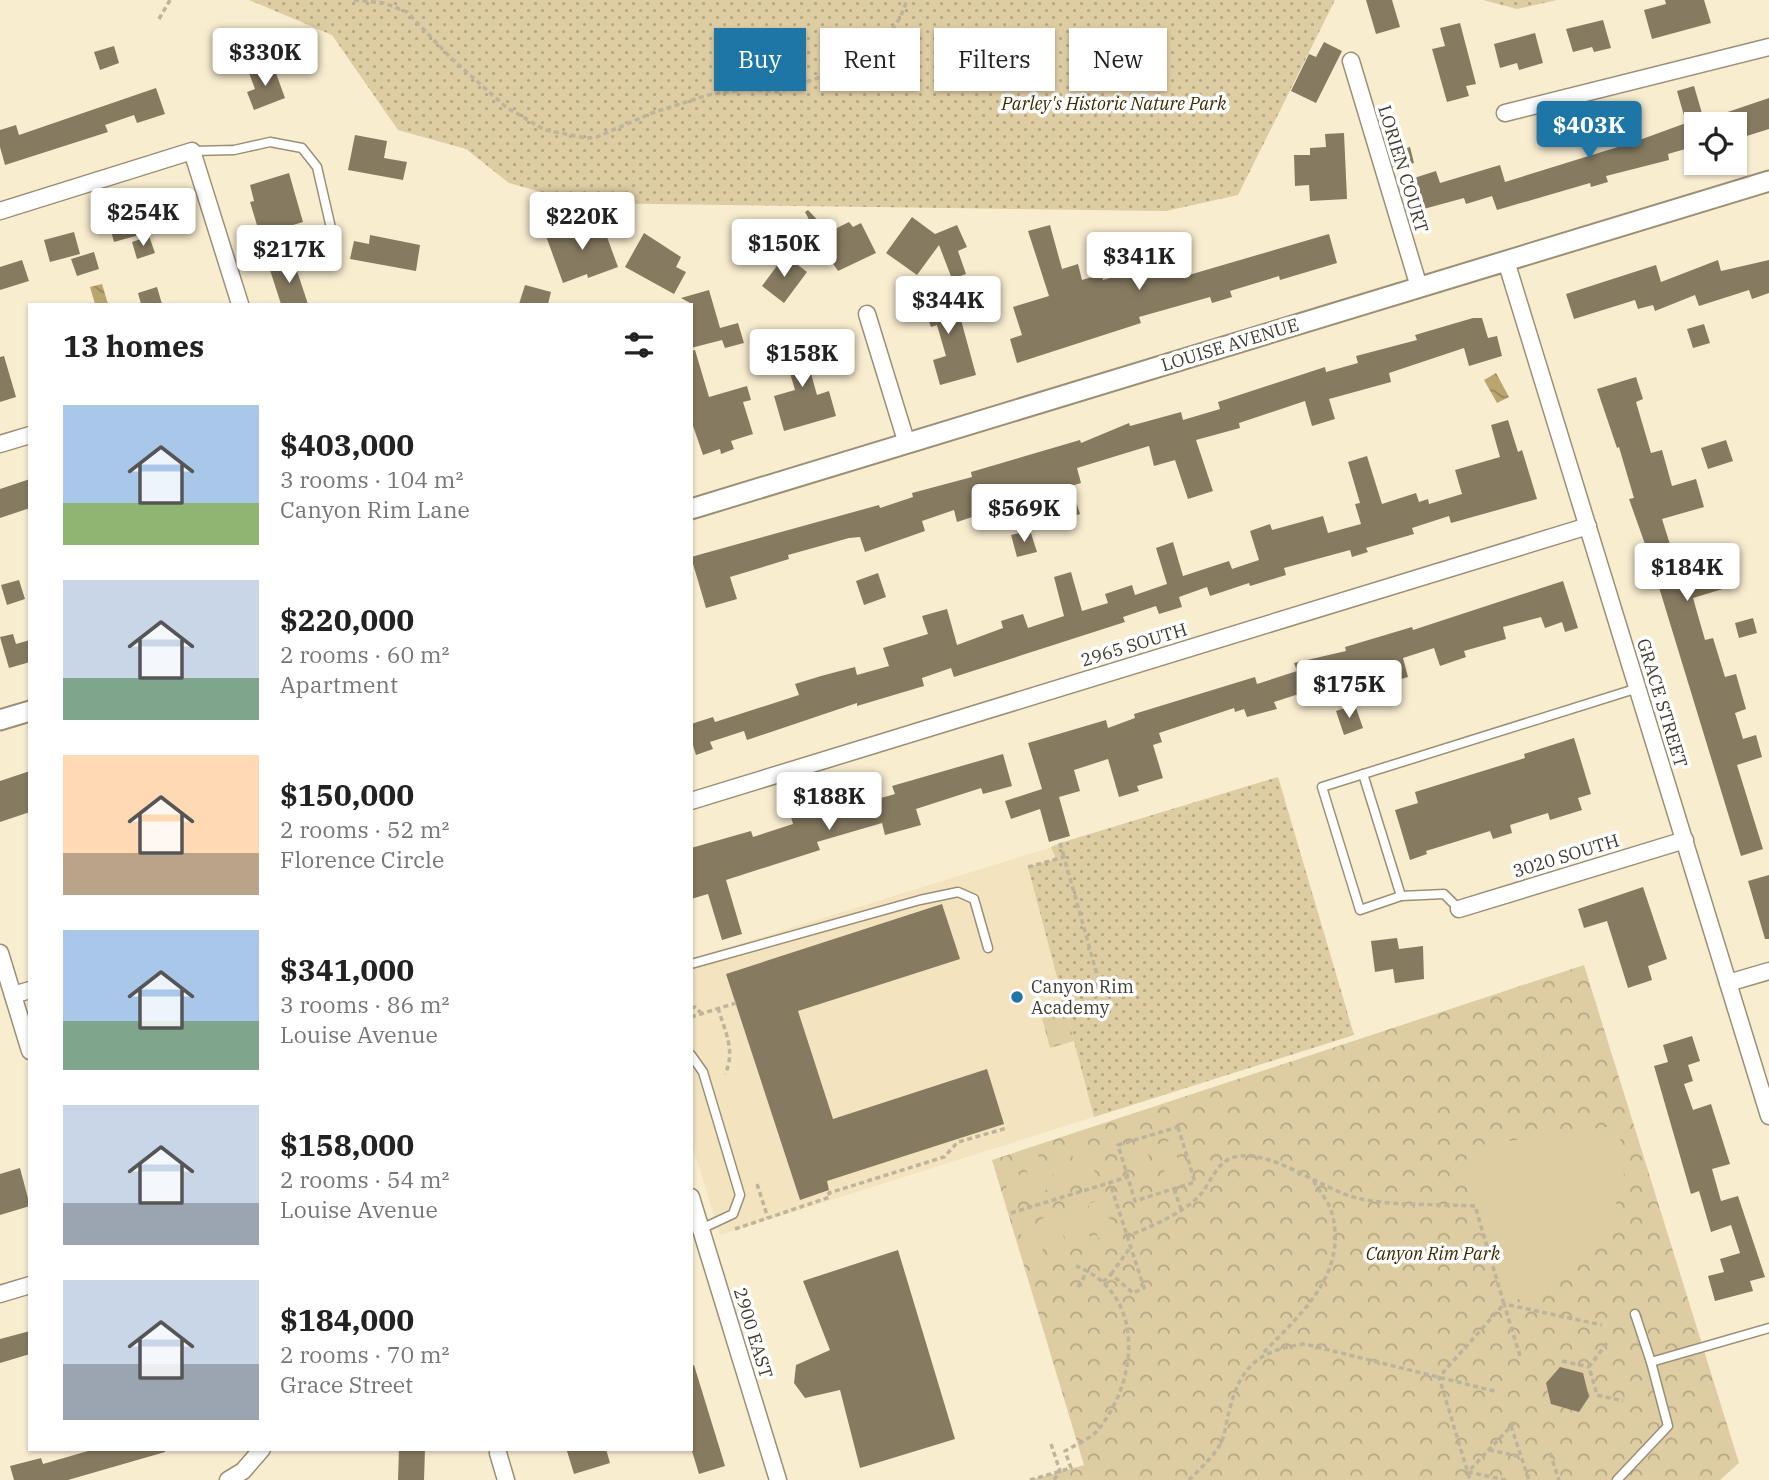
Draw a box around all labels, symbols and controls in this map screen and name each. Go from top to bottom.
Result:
pin: $330K [216,28,314,88]
chip: Buy [714,28,806,91]
chip: Rent [820,28,920,91]
chip: Filters [934,28,1055,91]
chip: New [1069,28,1167,91]
text: $330K [229,36,301,66]
park label: Parley's Historic Nature Park [1001,92,1227,115]
street label: LORIEN COURT [1373,102,1434,236]
pin: $403K [1540,102,1638,161]
text: $403K [1553,109,1625,139]
map controls [1684,112,1747,175]
button: locate [1684,112,1747,175]
pin: $254K [94,188,192,248]
pin: $220K [533,192,631,252]
text: $254K [107,196,179,226]
text: $220K [546,200,618,230]
pin: $150K [735,219,833,279]
pin: $217K [240,226,338,285]
text: $150K [748,227,820,257]
pin: $341K [1090,232,1188,292]
text: $217K [253,233,325,263]
text: $341K [1103,240,1175,270]
pin: $344K [899,276,997,336]
text: $344K [912,284,984,314]
street label: LOUISE AVENUE [1158,313,1301,376]
text: 13 homes [63,326,204,365]
icon: filters [620,326,658,364]
pin: $158K [753,330,851,389]
text: $158K [766,337,838,367]
text: $403,000 [280,425,414,464]
icon: home [119,433,203,517]
text: 3 rooms · 104 m² [280,464,463,494]
pin: $569K [975,484,1073,544]
text: $569K [988,492,1060,522]
text: Canyon Rim Lane [280,494,470,524]
pin: $184K [1638,544,1736,603]
text: $184K [1651,551,1723,581]
text: $220,000 [280,600,414,639]
icon: home [119,608,203,692]
street label: 2965 SOUTH [1078,617,1190,672]
street label: GRACE STREET [1632,636,1693,770]
text: 2 rooms · 60 m² [280,639,450,669]
pin: $175K [1300,660,1398,720]
text: $175K [1313,668,1385,698]
text: Apartment [280,669,398,699]
pin: $188K [780,772,878,832]
text: $150,000 [280,775,414,814]
text: $188K [793,780,865,810]
icon: home [119,783,203,867]
text: 2 rooms · 52 m² [280,814,450,844]
street label: 3020 SOUTH [1510,828,1622,883]
text: Florence Circle [280,844,444,874]
text: $341,000 [280,950,414,989]
icon: home [119,958,203,1042]
place label: Canyon Rim Academy [1031,975,1134,1019]
text: 3 rooms · 86 m² [280,989,450,1019]
marker: Canyon Rim Academy [1009,989,1025,1005]
text: Louise Avenue [280,1019,438,1049]
text: $158,000 [280,1125,414,1164]
icon: home [119,1133,203,1217]
text: 2 rooms · 54 m² [280,1164,450,1194]
text: Louise Avenue [280,1194,438,1224]
park label: Canyon Rim Park [1366,1242,1501,1265]
street label: 2900 EAST [729,1285,778,1381]
text: $184,000 [280,1300,414,1339]
icon: home [119,1308,203,1392]
text: 2 rooms · 70 m² [280,1339,450,1369]
text: Grace Street [280,1369,413,1399]

